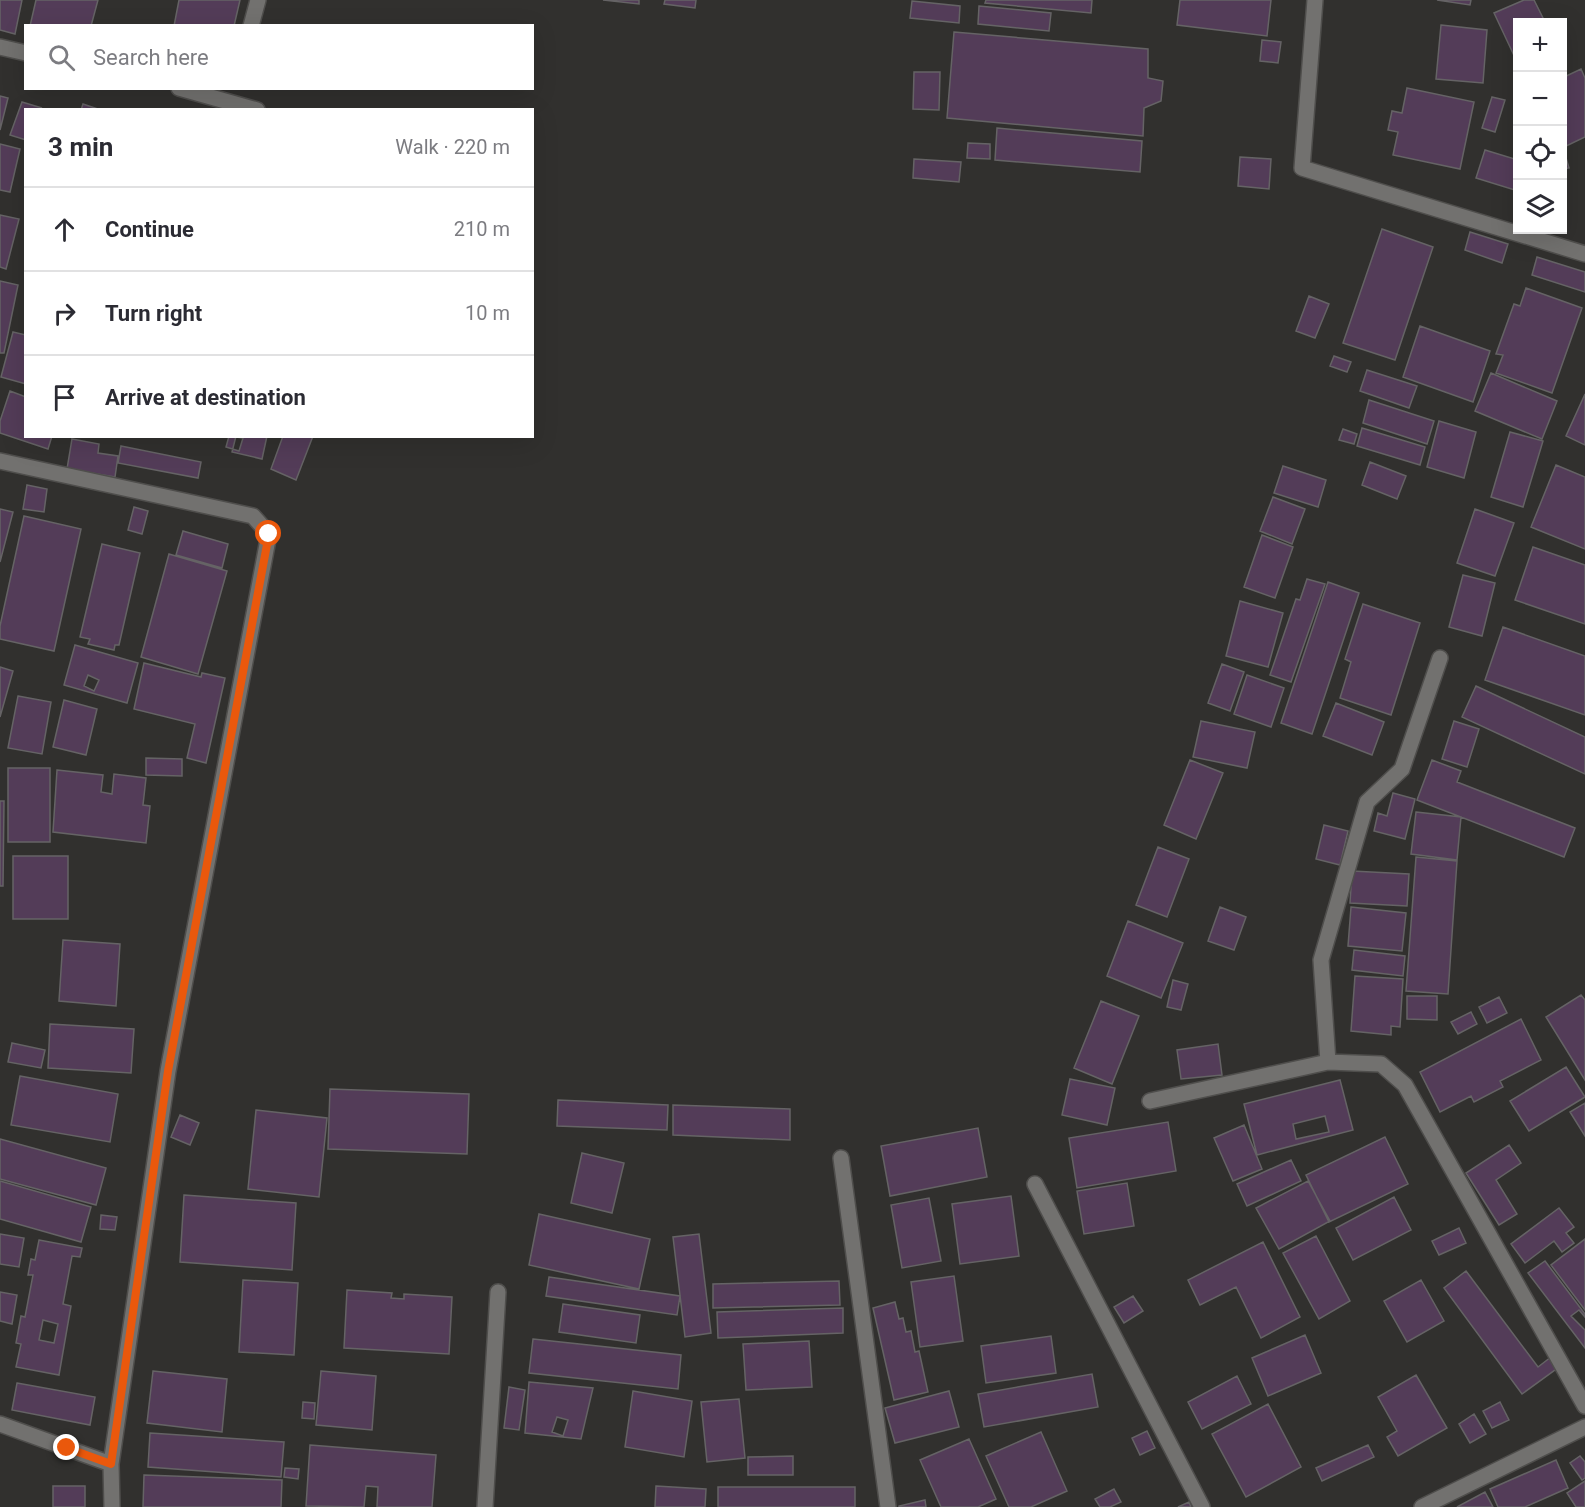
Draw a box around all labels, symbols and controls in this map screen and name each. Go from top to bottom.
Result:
map controls [1513,18,1567,234]
button: + [1513,18,1567,72]
search box [24,24,534,90]
icon: search [45,41,78,74]
text: Search here [93,45,209,70]
button: − [1513,72,1567,126]
button: locate [1513,126,1567,180]
text: 3 min [48,132,113,162]
text: Walk · 220 m [395,135,510,159]
button: layers [1513,180,1567,234]
icon: ahead [48,213,81,246]
text: Continue [105,217,194,242]
text: 210 m [454,217,510,241]
icon: right [48,297,81,330]
text: Turn right [105,301,202,326]
text: 10 m [465,301,510,325]
icon: arrive [48,381,81,414]
text: Arrive at destination [105,385,306,410]
route start [255,520,281,546]
route end [53,1434,79,1460]

